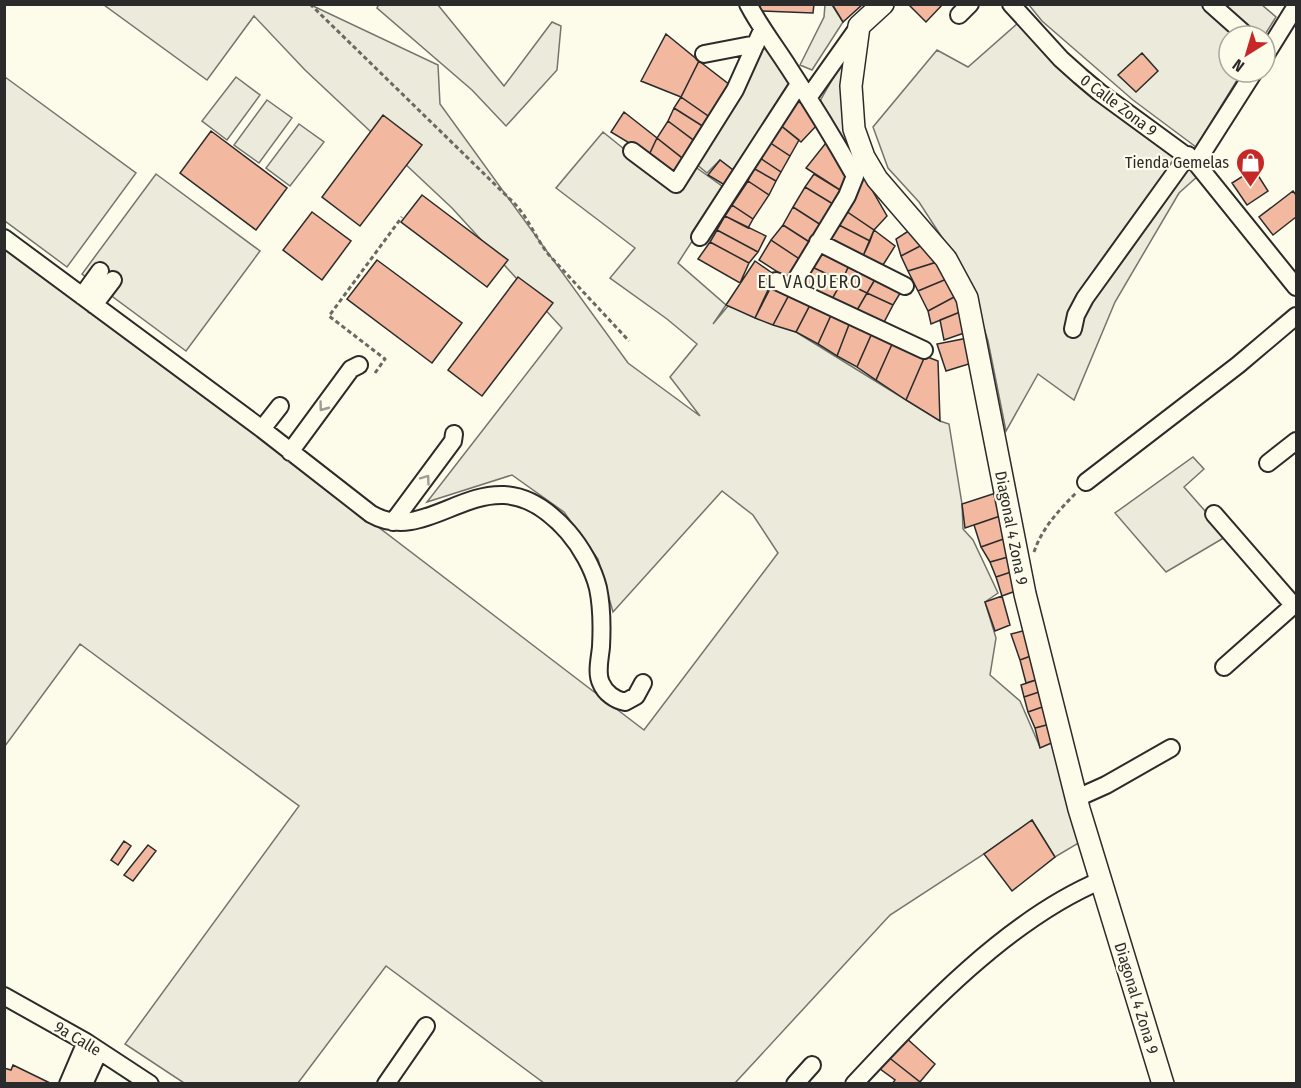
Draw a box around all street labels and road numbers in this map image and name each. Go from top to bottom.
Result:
street label: 0 Calle Zona 9 [1077,70,1161,141]
street label: Diagonal 4 Zona 9 [991,469,1032,587]
street label: Diagonal 4 Zona 9 [1111,940,1163,1056]
street label: 9a Calle [51,1017,105,1060]

